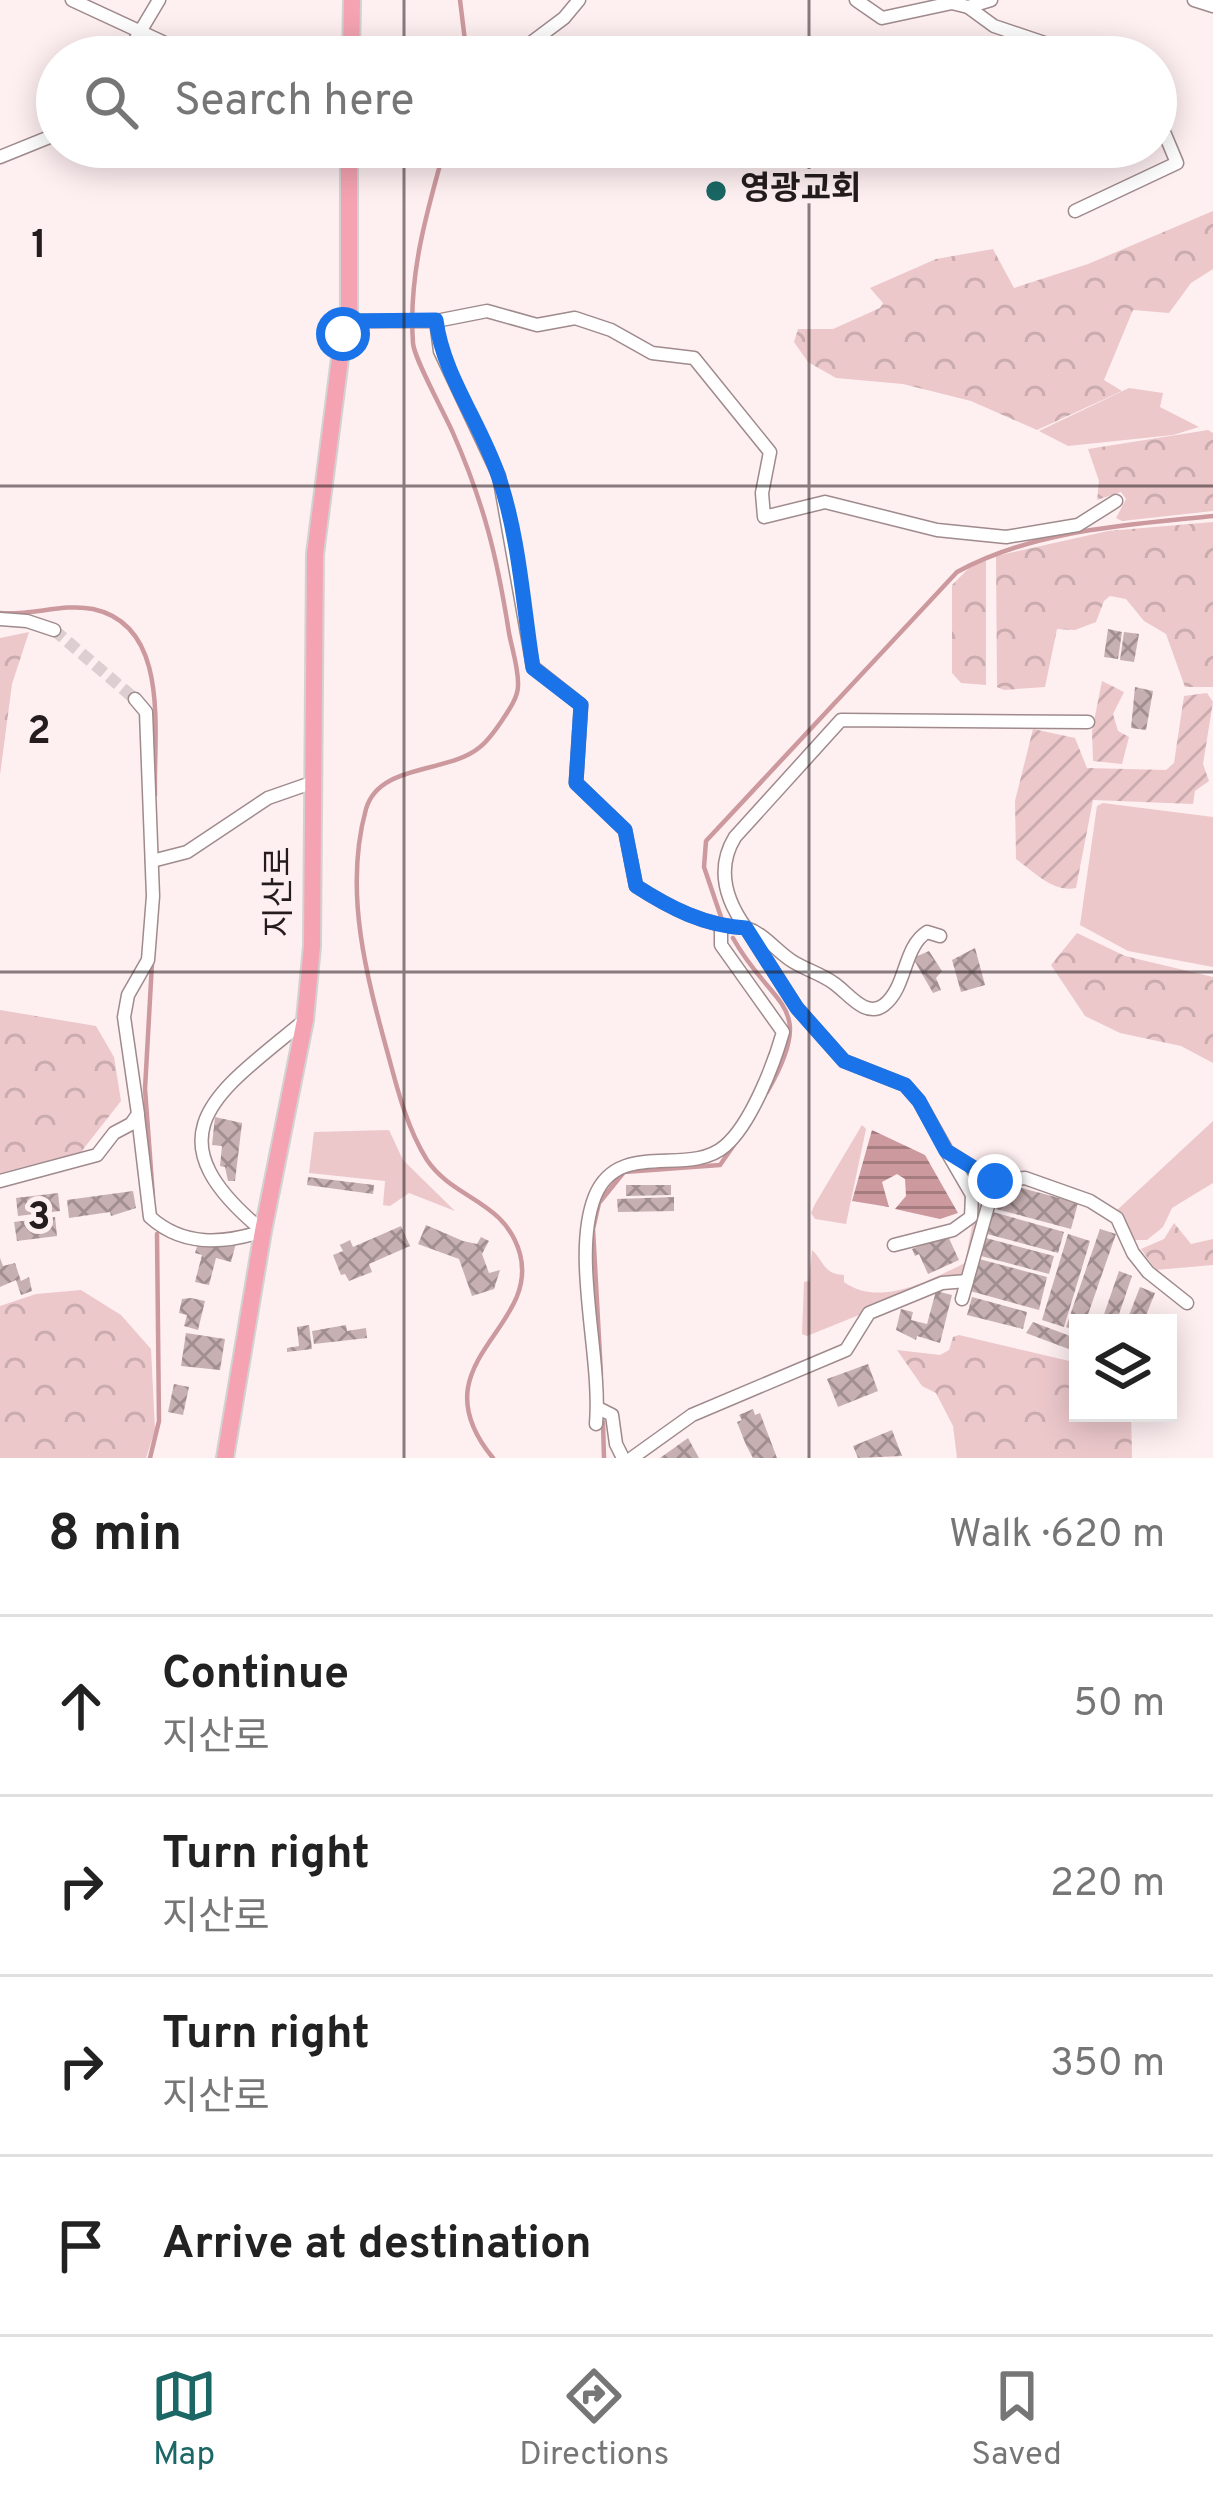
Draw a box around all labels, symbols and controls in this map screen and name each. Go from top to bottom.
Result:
search box [36,36,1177,168]
icon: search [78,69,144,135]
text: Search here [174,74,414,131]
place label: 영광교회 [740,170,861,212]
marker: 영광교회 [703,178,729,204]
text: 1 [31,223,47,272]
route start [316,307,370,361]
text: 2 [27,709,51,758]
street label: 지산로 [260,846,302,938]
route end [968,1154,1022,1208]
text: 3 [27,1195,51,1244]
map controls [1069,1314,1177,1422]
button: layers [1069,1314,1177,1422]
text: 8 min [48,1504,182,1569]
text: Walk · 620 m [949,1512,1165,1561]
text: Continue [162,1647,349,1704]
icon: ahead [48,1673,114,1739]
text: 50 m [1074,1681,1165,1730]
text: 지산로 [162,1715,270,1764]
text: Turn right [162,1827,370,1884]
icon: right [48,1853,114,1919]
text: 220 m [1050,1861,1165,1910]
text: 지산로 [162,1895,270,1944]
text: Turn right [162,2007,370,2064]
icon: right [48,2033,114,2099]
text: 350 m [1050,2041,1165,2090]
text: 지산로 [162,2075,270,2124]
icon: arrive [48,2213,114,2279]
text: Arrive at destination [162,2217,592,2274]
tab: Map [151,2363,217,2477]
tab: Directions [519,2363,669,2477]
tab: Saved [971,2363,1062,2477]

